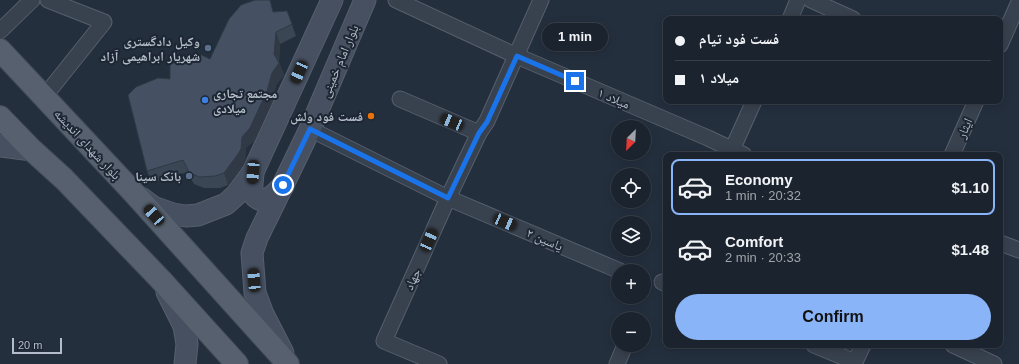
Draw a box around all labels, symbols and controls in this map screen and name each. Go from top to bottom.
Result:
street label: بلوار امام خمینی [317,22,363,100]
callout: 1 min [542,23,608,51]
text: 1 min [558,29,592,44]
text: فست فود تیام [699,30,779,47]
place label: وکیل دادگستری شهریار ابراهیمی آزاد [101,34,200,65]
marker: وکیل دادگستری شهریار ابراهیمی آزاد [203,43,213,53]
car [289,59,309,85]
text: میلاد ۱ [699,69,739,86]
route end [566,72,584,90]
street label: میلاد ۱ [595,85,632,112]
place label: مجتمع تجاری میلادی [213,86,277,116]
marker: مجتمع تجاری میلادی [200,95,210,105]
street label: بلوار شهدای اندیشه [50,106,124,183]
place label: فست فود ولش [290,109,363,125]
marker: فست فود ولش [366,111,376,121]
car [439,112,465,132]
street label: ایثار [953,116,976,142]
north arrow [611,120,651,160]
map controls [611,120,651,352]
car [246,160,260,184]
button: locate [611,168,651,208]
place label: بانک سینا [135,169,181,184]
icon: car [677,169,713,205]
marker: بانک سینا [184,171,194,181]
text: Economy [725,171,793,188]
route start [274,176,292,194]
text: $1.10 [951,179,989,196]
text: 1 min · 20:32 [725,188,801,203]
car [142,202,166,228]
car [492,212,518,232]
button: layers [611,216,651,256]
street label: یاسین ۲ [524,225,565,255]
car [419,227,439,253]
icon: car [677,231,713,267]
text: Comfort [725,233,783,250]
text: $1.48 [951,241,989,258]
text: 2 min · 20:33 [725,250,801,265]
button: + [611,264,651,304]
street label: جهاد [401,266,424,292]
car [247,268,261,292]
button: Confirm [675,294,991,340]
button: − [611,312,651,352]
scale bar [12,336,62,355]
text: 20 m [18,339,42,351]

